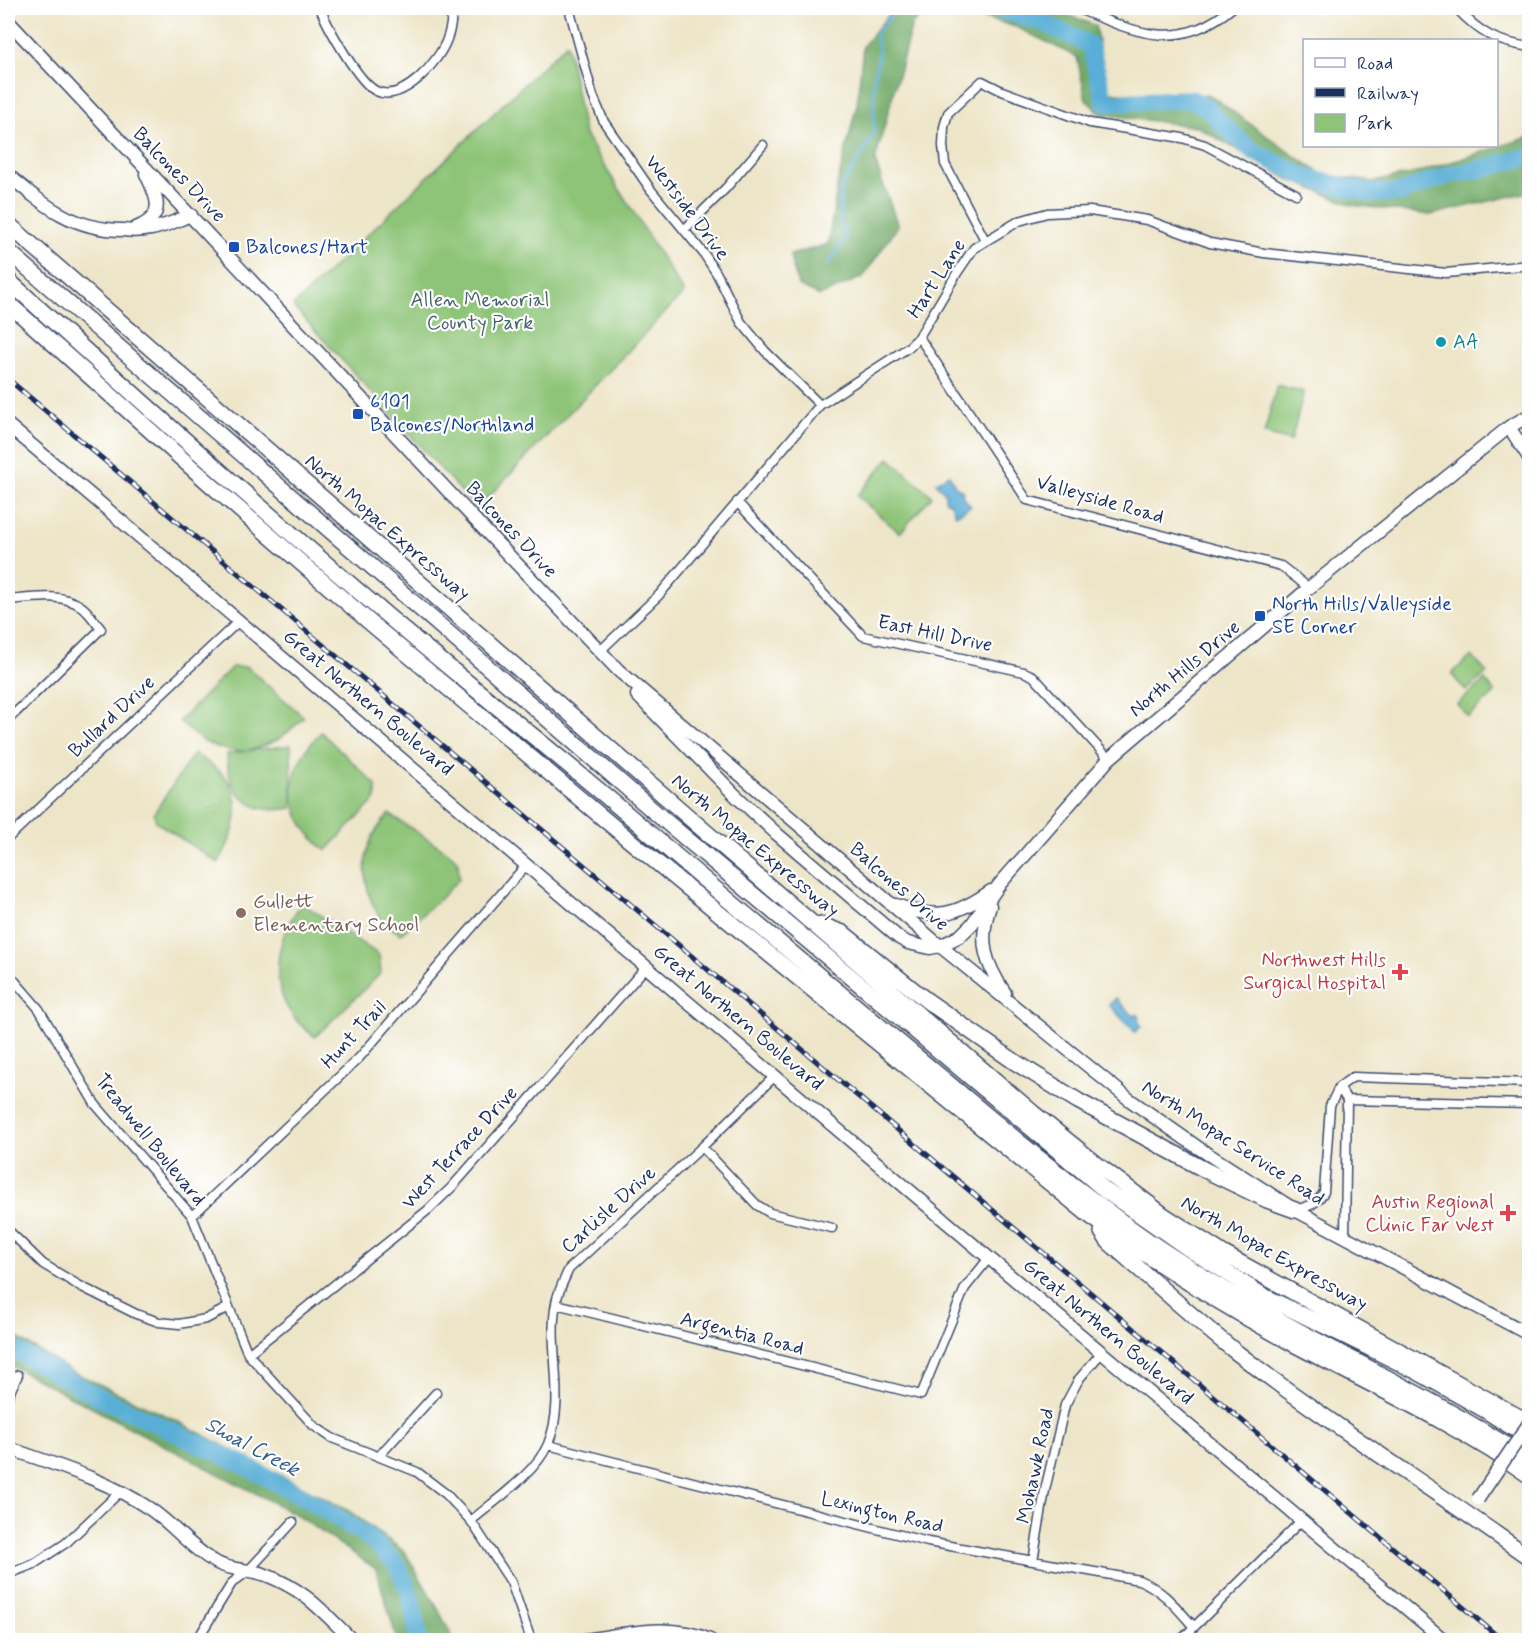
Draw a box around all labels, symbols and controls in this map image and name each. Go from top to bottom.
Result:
legend [1303,39,1498,147]
text: Road [1357,52,1393,76]
text: Railway [1357,82,1419,106]
text: Park [1357,112,1393,136]
street label: Balcones Drive [126,121,232,229]
street label: Westside Drive [638,150,736,266]
place label: Balcones/Hart [246,234,368,261]
street label: Hart Lane [901,234,973,324]
marker: Balcones/Hart [227,240,241,254]
park label: Allen Memorial County Park [410,287,550,337]
place label: AA [1453,329,1479,356]
marker: AA [1434,335,1448,349]
place label: 6101 Balcones/Northland [370,389,534,439]
marker: 6101 Balcones/Northland [351,407,365,421]
street label: North Mopac Expressway [298,448,476,608]
street label: Valleyside Road [1033,469,1167,531]
street label: Balcones Drive [459,476,563,584]
place label: North Hills/Valleyside SE Corner [1272,591,1452,641]
street label: East Hill Drive [875,609,995,659]
marker: North Hills/Valleyside SE Corner [1253,609,1267,623]
street label: North Hills Drive [1124,614,1246,724]
street label: Great Northern Boulevard [277,624,459,782]
street label: Bullard Drive [63,670,161,764]
street label: North Mopac Expressway [665,768,845,924]
street label: Balcones Drive [844,836,954,938]
place label: Gullett Elementary School [253,889,419,939]
marker: Gullett Elementary School [234,906,248,920]
street label: Great Northern Boulevard [647,939,829,1097]
place label: Northwest Hills Surgical Hospital [1243,947,1386,998]
marker: Northwest Hills Surgical Hospital [1391,963,1409,981]
street label: Hunt Trail [315,995,393,1075]
street label: Treadwell Boulevard [88,1068,212,1212]
street label: North Mopac Service Road [1136,1074,1330,1212]
street label: West Terrace Drive [396,1081,524,1215]
street label: Carlisle Drive [556,1160,662,1260]
street label: North Mopac Expressway [1176,1189,1372,1319]
place label: Austin Regional Clinic Far West [1365,1189,1494,1239]
marker: Austin Regional Clinic Far West [1499,1204,1517,1222]
street label: Great Northern Boulevard [1017,1253,1199,1411]
street label: Argentia Road [677,1306,807,1364]
street label: Mohawk Road [1011,1406,1061,1526]
water label: Shoal Creek [200,1410,305,1484]
street label: Lexington Road [818,1486,946,1542]

